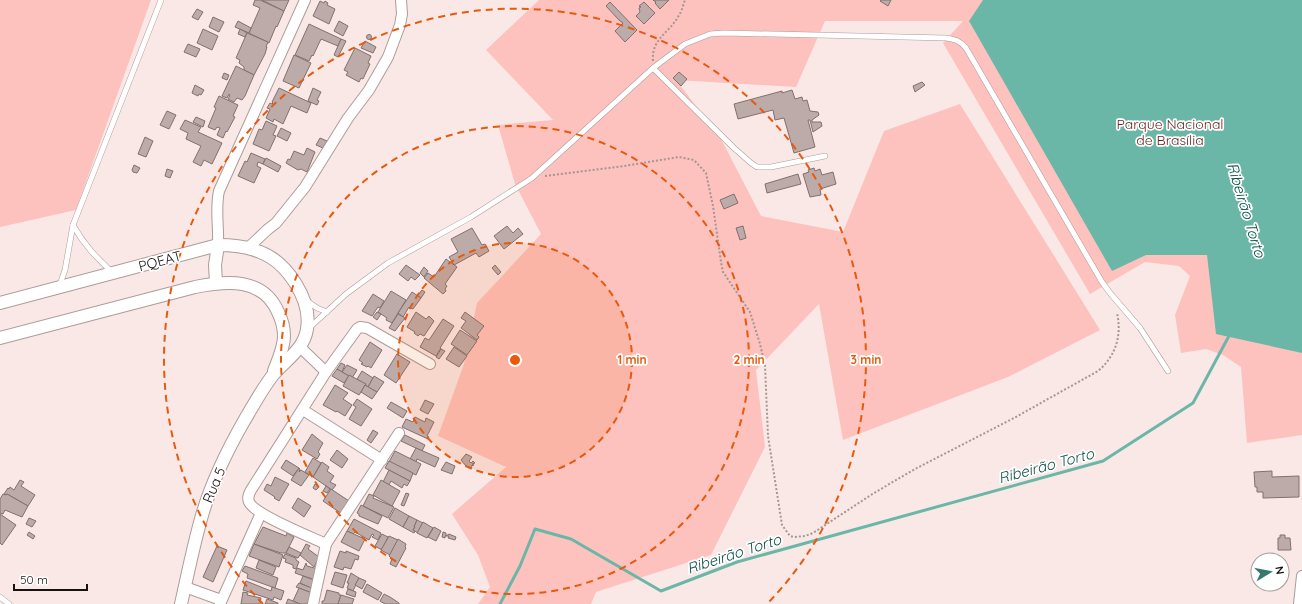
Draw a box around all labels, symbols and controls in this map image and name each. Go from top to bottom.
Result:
park label: Parque Nacional de Brasília [1116,115,1224,149]
water label: Ribeirão Torto [1223,160,1270,260]
street label: PQEAT [136,247,184,275]
text: 1 min [617,352,647,367]
text: 2 min [733,352,765,367]
text: 3 min [851,352,881,367]
centre of rings [508,353,522,367]
water label: Ribeirão Torto [996,443,1097,487]
street label: Rua 5 [198,464,230,506]
water label: Ribeirão Torto [684,529,784,578]
north arrow [1250,552,1290,592]
text: N [1272,565,1287,575]
scale bar [14,566,87,592]
text: 50 m [20,572,48,587]

